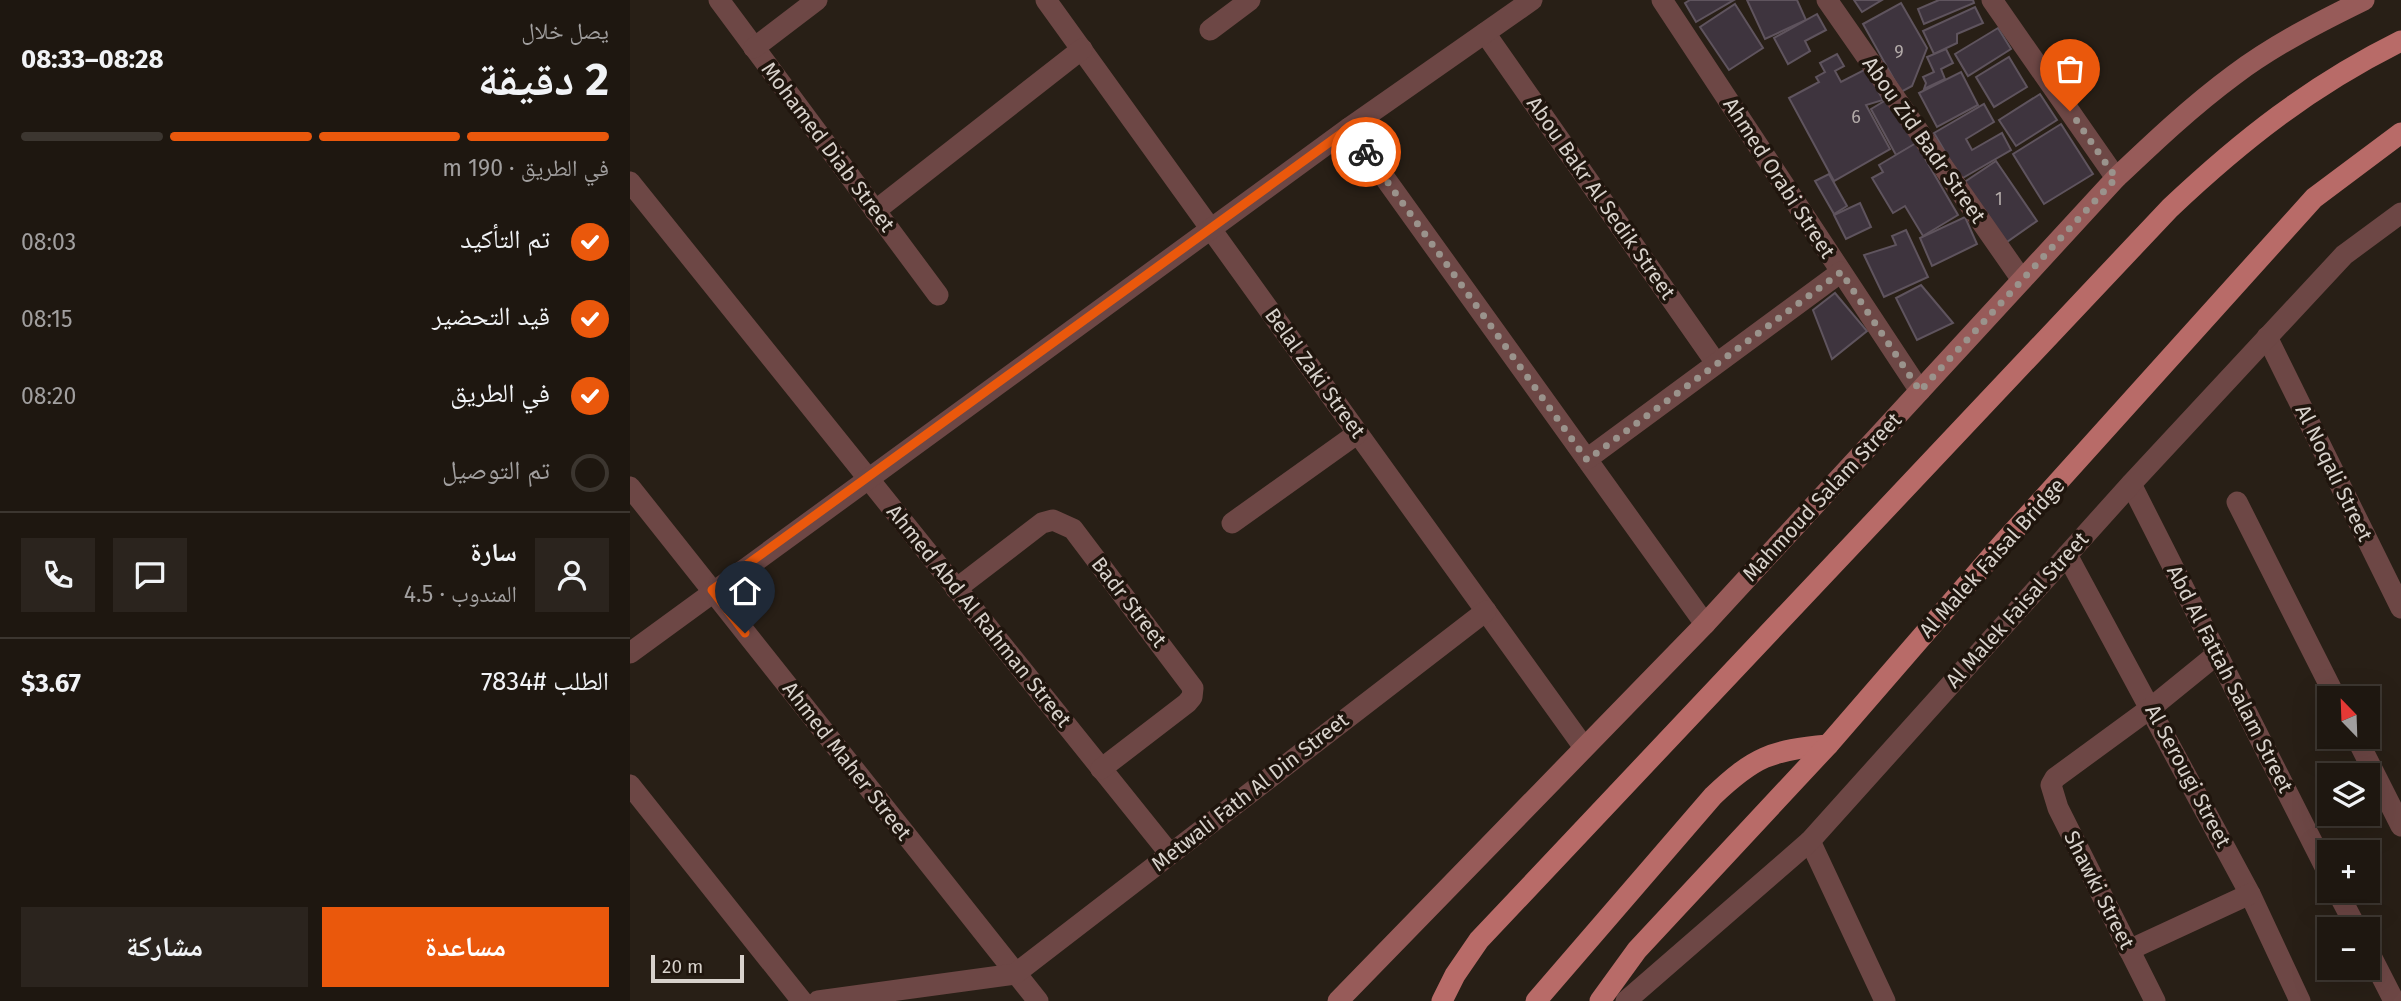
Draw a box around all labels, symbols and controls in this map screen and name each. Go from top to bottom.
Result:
text: يصل خلال [521,17,609,45]
pin [2040,39,2100,111]
house number: 9 [1894,41,1904,63]
text: 08:28–08:33 [21,44,164,75]
icon: bag [2051,50,2089,88]
text: 2 دقيقة [478,52,609,107]
street label: Abou Zid Badr Street [1857,52,1991,228]
street label: Mohamed Diab Street [756,57,901,237]
street label: Abou Bakr Al Sedik Street [1521,92,1681,305]
street label: Ahmed Orabi Street [1717,93,1841,263]
house number: 6 [1851,106,1861,128]
courier [1331,117,1401,187]
icon: bike [1347,133,1385,171]
text: في الطريق · 190 m [442,154,609,182]
house number: 1 [1995,188,2003,210]
icon: check [571,223,609,261]
text: تم التأكيد [460,224,550,255]
text: 08:03 [21,228,76,256]
icon: check [571,300,609,338]
text: قيد التحضير [432,301,550,332]
street label: Belal Zaki Street [1259,303,1371,443]
text: 08:15 [21,305,73,333]
icon: check [571,377,609,415]
text: في الطريق [450,378,550,409]
text: 08:20 [21,382,76,410]
street label: Al Noqali Street [2290,400,2378,546]
street label: Mahmoud Salam Street [1737,407,1907,587]
text: تم التوصيل [442,455,550,486]
street label: Al Malek Faisal Bridge [1914,473,2070,643]
street label: Ahmed Abd Al Rahman Street [881,499,1077,733]
street label: Al Malek Faisal Street [1940,526,2094,693]
text: سارة [470,537,517,568]
button: phone [21,538,95,612]
button: chat [113,538,187,612]
button: person [535,538,609,612]
street label: Badr Street [1086,552,1173,653]
pin [715,561,775,633]
street label: Abd Al Fattah Salam Street [2161,561,2299,797]
icon: home [726,572,764,610]
text: المندوب · 4.5 [404,580,517,608]
text: الطلب #7834 [481,666,609,697]
text: $3.67 [21,668,81,699]
street label: Ahmed Maher Street [777,677,917,846]
north arrow [2317,686,2380,749]
map controls [2317,686,2380,980]
street label: Al Serougi Street [2139,700,2237,852]
street label: Metwali Fath Al Din Street [1146,707,1354,877]
button: layers [2317,763,2380,826]
street label: Shawki Street [2058,826,2140,954]
button: + [2317,840,2380,903]
button: مشاركة [21,907,308,987]
button: مساعدة [322,907,609,987]
button: − [2317,917,2380,980]
scale bar [651,952,744,984]
text: 20 m [662,955,703,978]

